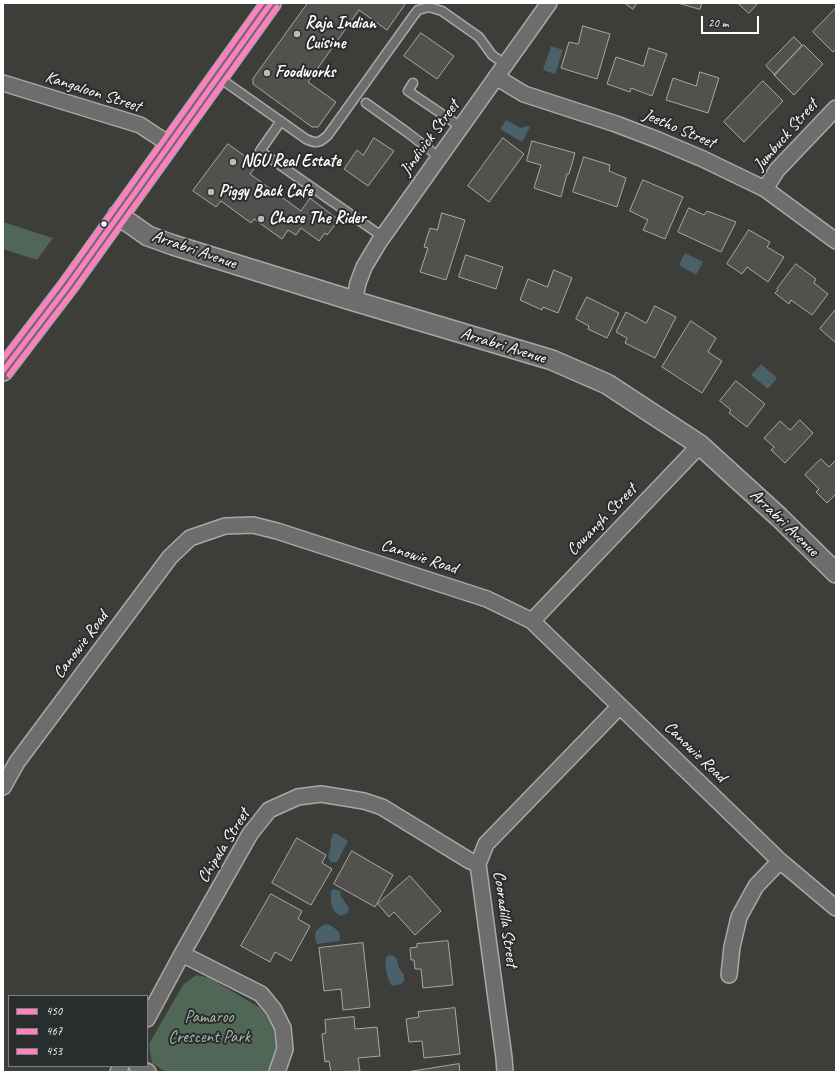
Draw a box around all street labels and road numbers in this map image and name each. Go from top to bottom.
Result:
street label: Kangaloon Street [43,67,143,117]
street label: Jumbuck Street [749,95,823,175]
street label: Jindivick Street [396,96,464,180]
street label: Jeetho Street [640,105,718,153]
street label: Arrabri Avenue [149,226,239,274]
street label: Arrabri Avenue [458,323,548,369]
street label: Cowangh Street [563,480,641,560]
street label: Arrabri Avenue [745,485,823,561]
street label: Canowie Road [378,535,460,579]
street label: Canowie Road [49,607,113,683]
street label: Canowie Road [659,717,731,787]
street label: Chipala Street [193,805,255,887]
street label: Cooradilla Street [488,870,522,968]

